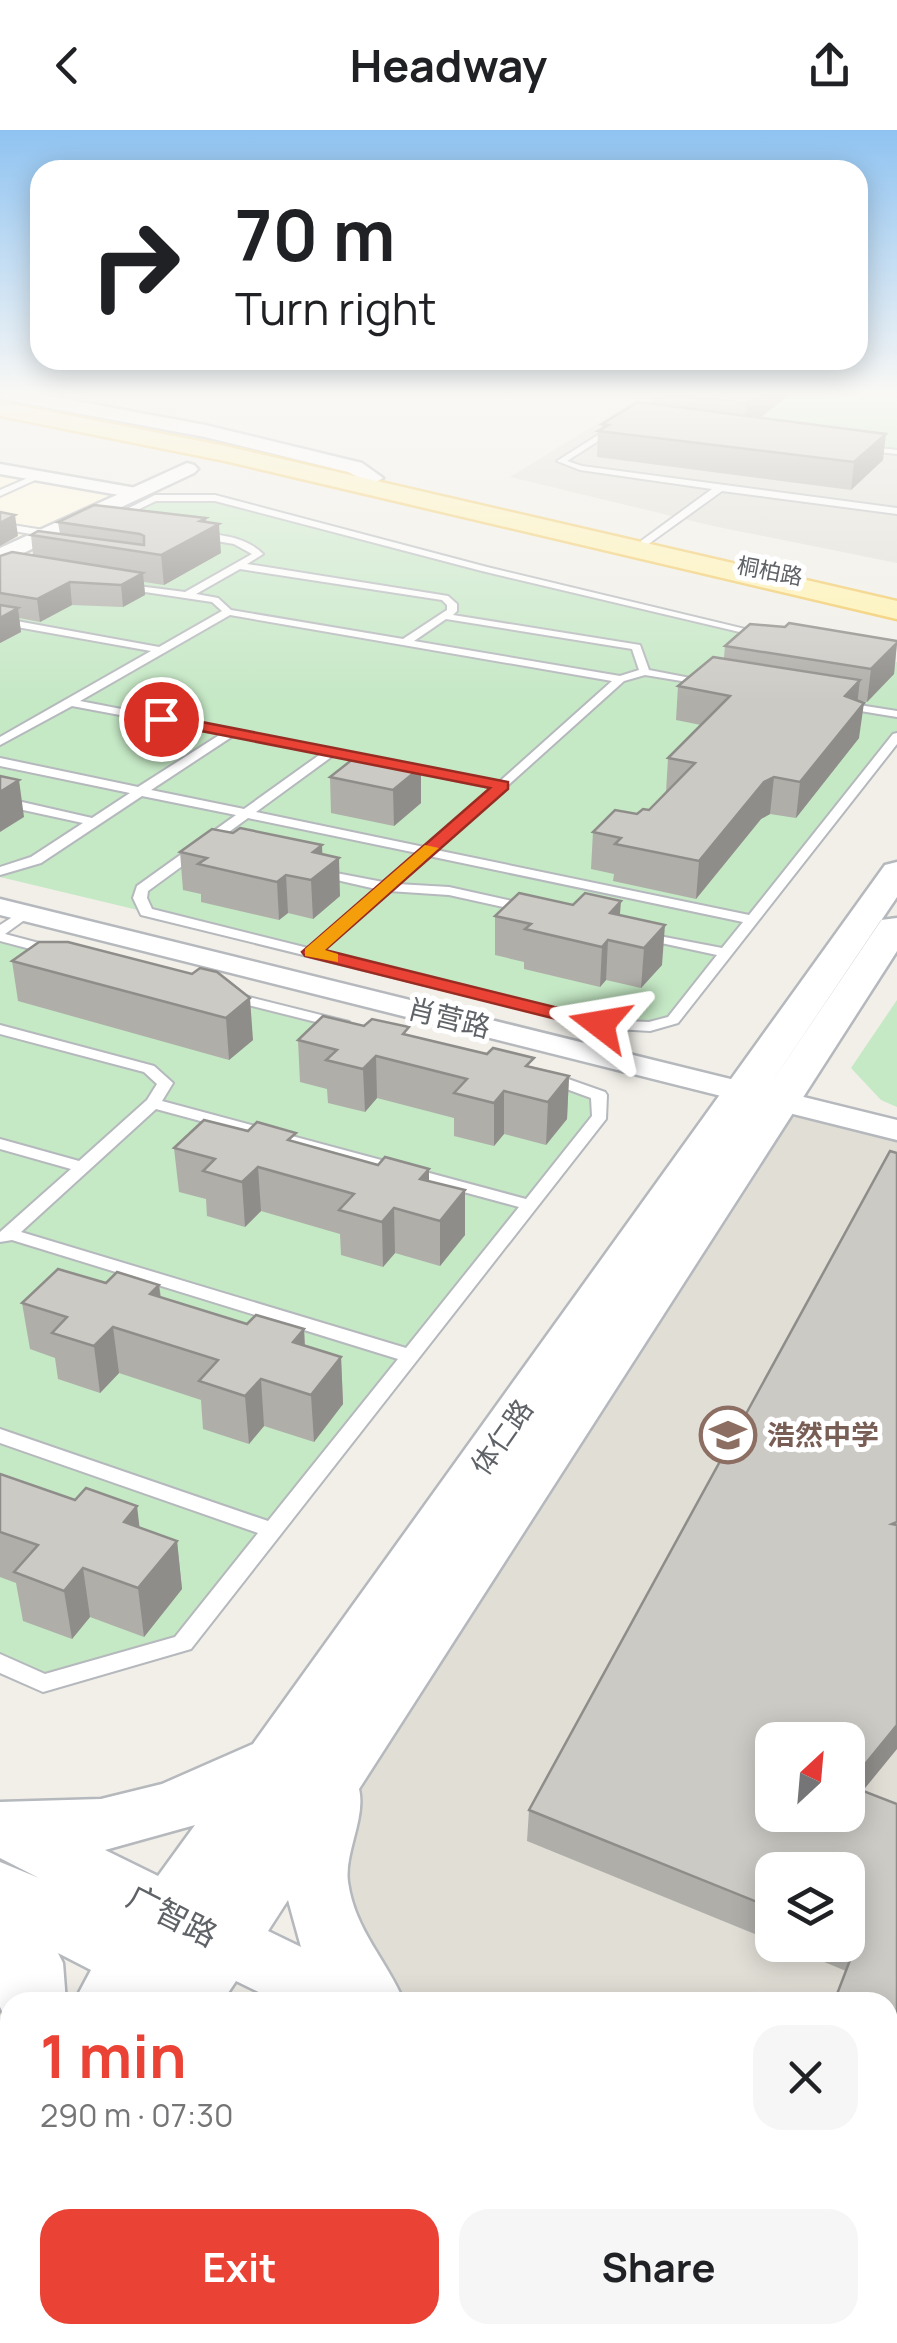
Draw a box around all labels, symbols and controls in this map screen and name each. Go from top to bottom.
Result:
text: Headway [350,34,547,96]
icon: back [40,38,95,93]
icon: share [802,38,857,93]
text: 70 m [235,186,395,282]
icon: right [70,200,200,330]
text: Turn right [235,277,436,339]
street label: 桐柏路 [735,550,805,592]
pin [119,677,204,762]
icon: arrive [134,692,189,747]
position arrow [548,972,652,1076]
street label: 肖营路 [404,988,495,1046]
street label: 体仁路 [462,1391,541,1482]
school or university icon: 浩然中学 [698,1405,758,1465]
place label: 浩然中学 [767,1415,879,1453]
north arrow [755,1722,865,1832]
map controls [755,1722,865,1962]
button: layers [755,1852,865,1962]
street label: 广智路 [120,1874,225,1957]
text: 1 min [40,2014,187,2096]
button: close [753,2025,858,2130]
text: 290 m · 07:30 [40,2093,234,2137]
button: Exit [40,2209,439,2324]
button: Share [459,2209,858,2324]

